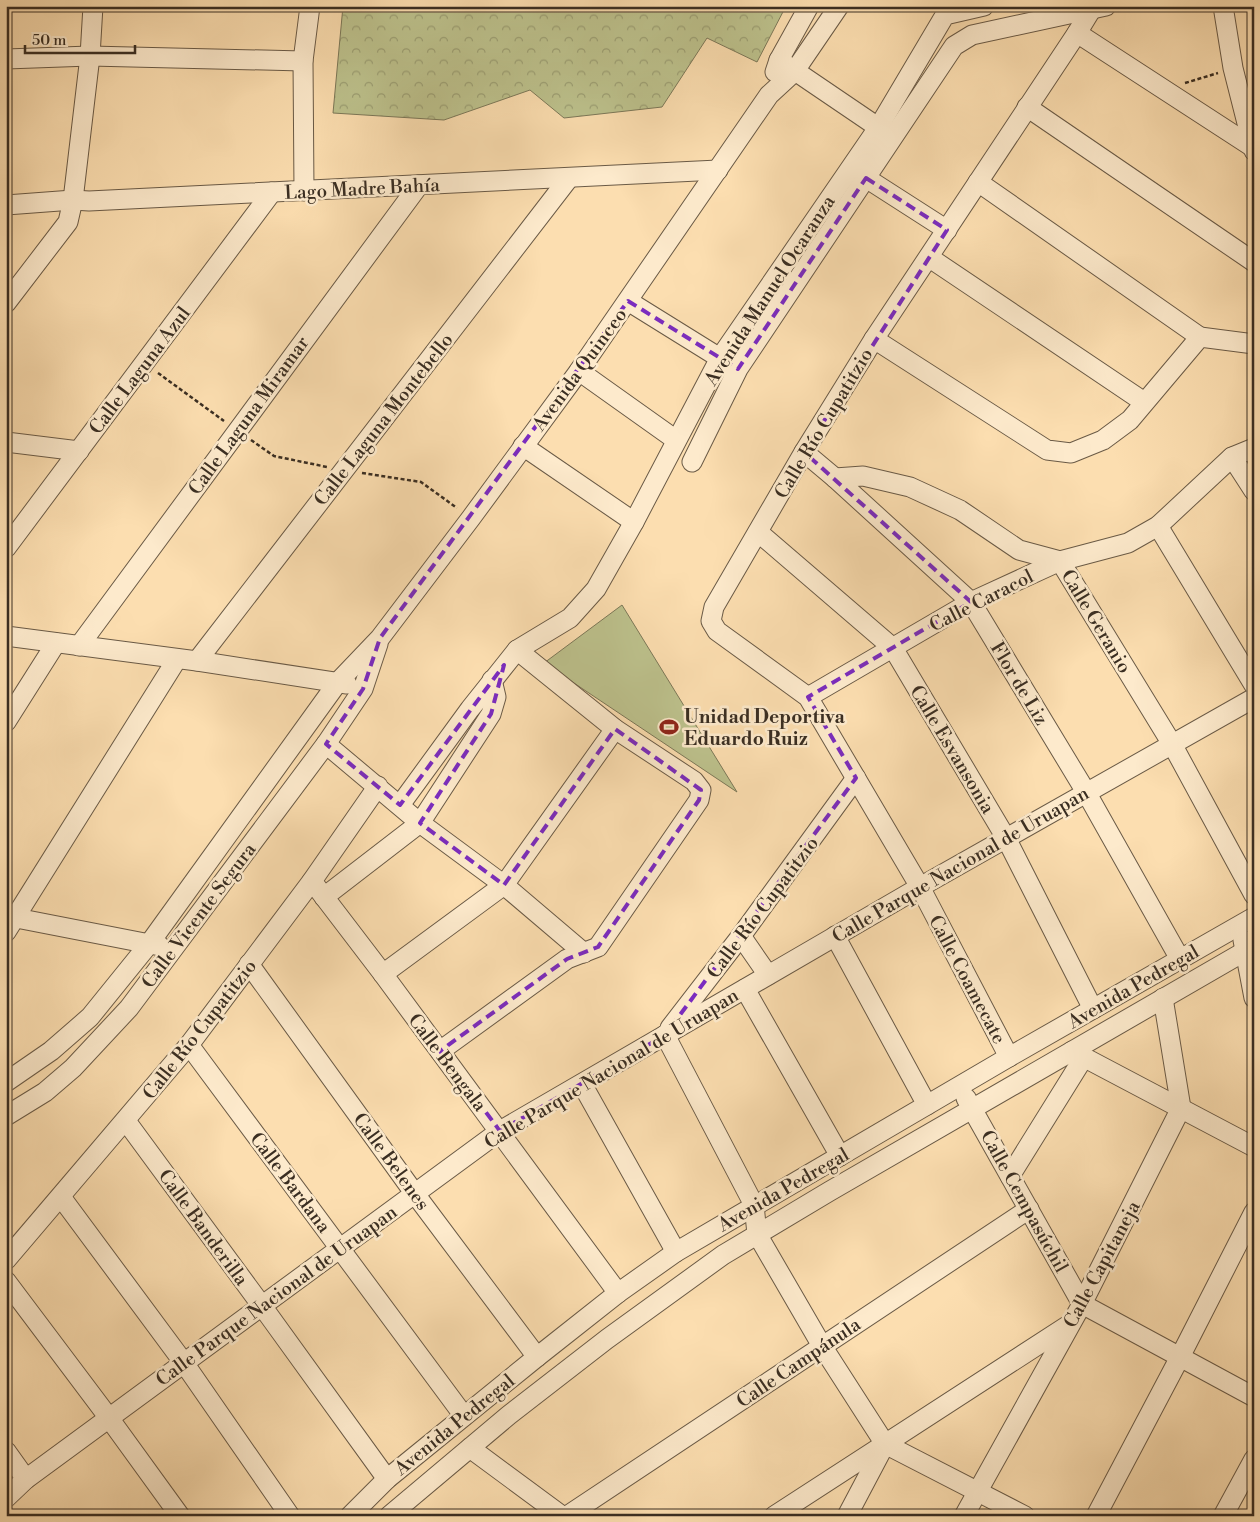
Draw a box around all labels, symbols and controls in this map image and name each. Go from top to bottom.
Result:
scale bar [25,22,135,54]
text: 50 m [32,31,66,50]
street label: Lago Madre Bahía [284,173,441,205]
street label: Avenida Manuel Ocaranza [699,190,841,391]
street label: Calle Laguna Azul [84,302,196,439]
street label: Avenida Quinceo [527,303,632,436]
street label: Calle Laguna Montebello [309,329,459,511]
street label: Calle Laguna Miramar [183,332,314,500]
street label: Calle Río Cupatitzio [769,344,878,503]
street label: Calle Caracol [925,564,1038,637]
street label: Calle Geranio [1056,565,1137,678]
street label: Flor de Liz [985,637,1053,730]
street label: Calle Esvansonia [904,681,1000,819]
place label: Unidad Deportiva Eduardo Ruiz [684,705,846,751]
sports icon: Unidad Deportiva Eduardo Ruiz [658,716,680,738]
street label: Calle Parque Nacional de Uruapan [828,781,1093,948]
street label: Calle Río Cupatitzio [702,832,824,983]
street label: Calle Vicente Segura [136,838,261,993]
street label: Calle Coamecate [923,911,1011,1048]
street label: Avenida Pedregal [1063,939,1204,1035]
street label: Calle Río Cupatitzio [138,955,262,1105]
street label: Calle Parque Nacional de Uruapan [480,983,743,1155]
street label: Calle Bengala [403,1009,492,1117]
street label: Calle Belenes [348,1108,435,1215]
street label: Calle Cempasúchil [975,1126,1073,1277]
street label: Calle Bardana [245,1128,336,1238]
street label: Avenida Pedregal [713,1142,854,1238]
street label: Calle Banderilla [153,1165,254,1291]
street label: Calle Capitaneja [1058,1196,1146,1332]
street label: Calle Parque Nacional de Uruapan [151,1200,402,1392]
street label: Calle Campánula [732,1312,866,1413]
street label: Avenida Pedregal [389,1369,520,1481]

